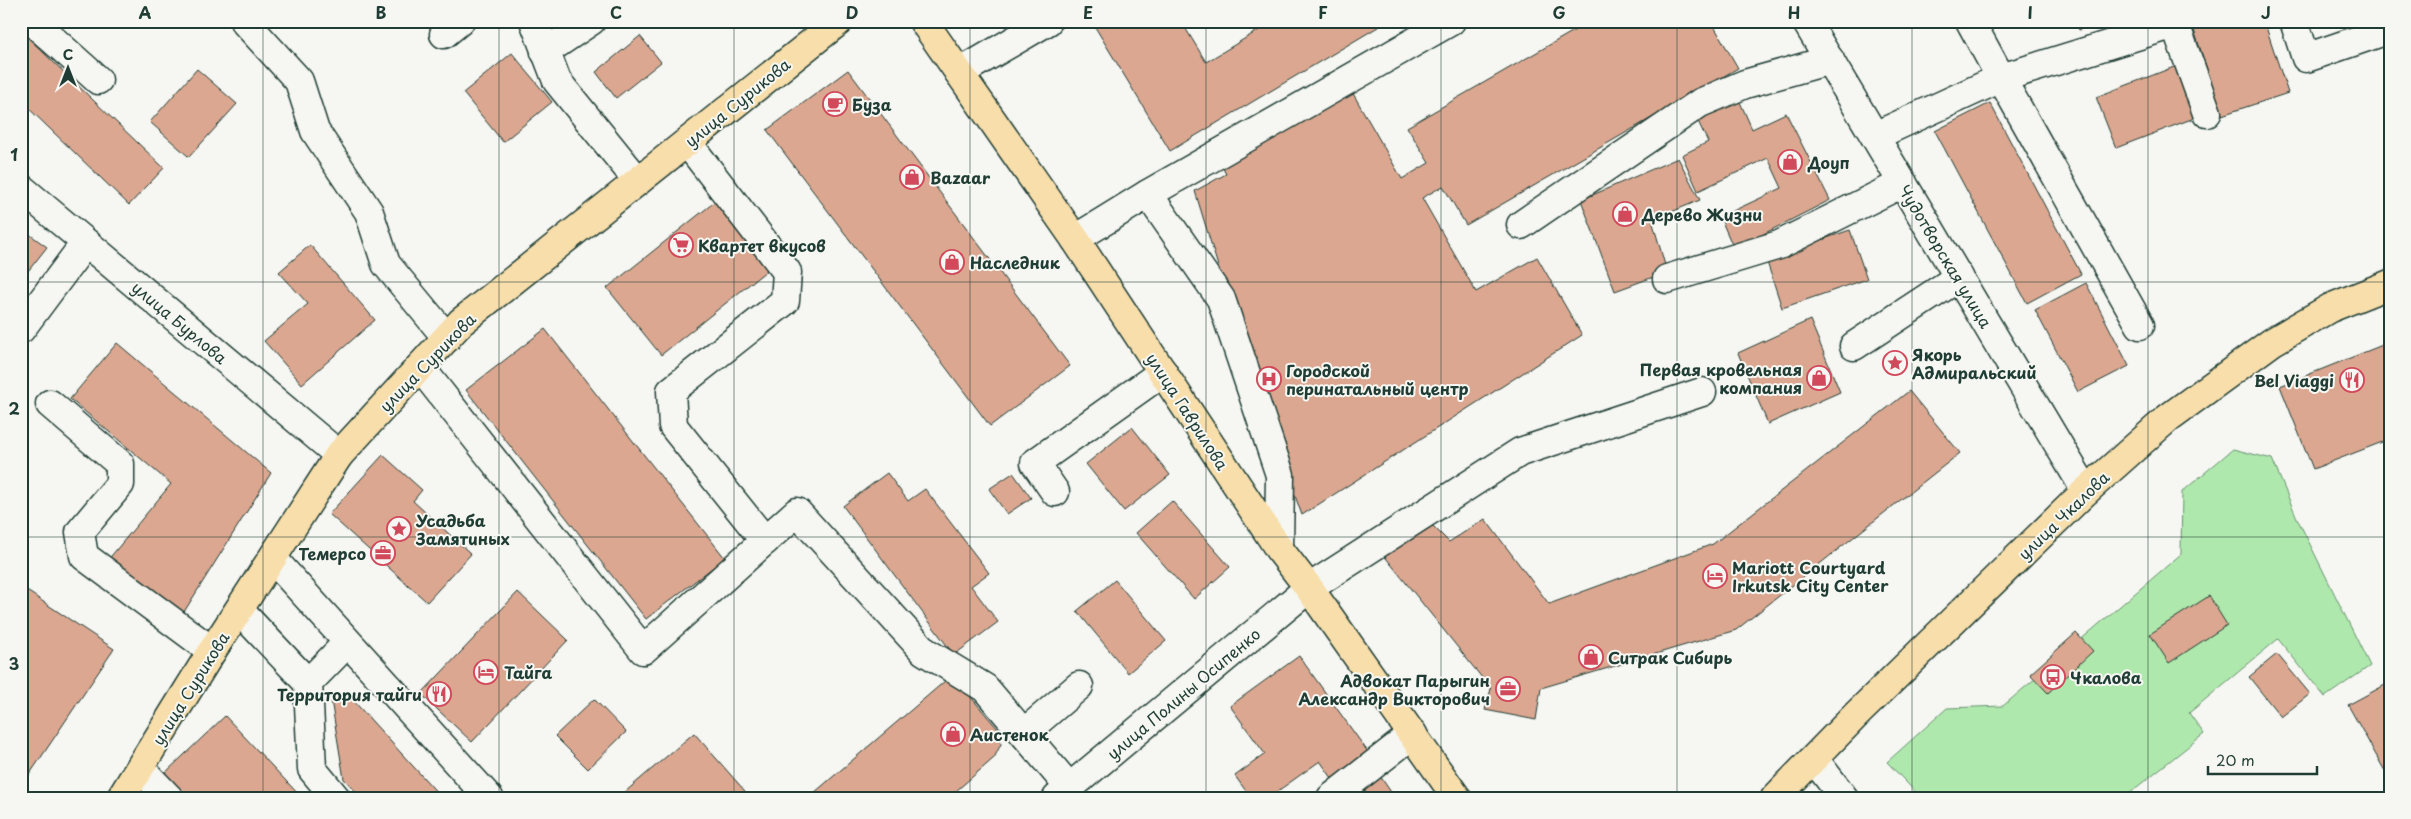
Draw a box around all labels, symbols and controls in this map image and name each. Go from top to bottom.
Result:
text: A [139,0,152,24]
text: B [376,0,387,24]
text: C [610,0,622,24]
text: D [846,0,858,24]
text: E [1083,0,1093,24]
text: F [1318,0,1328,24]
text: G [1552,0,1566,24]
text: H [1788,0,1800,24]
text: I [2027,0,2033,24]
text: J [2261,0,2271,24]
north arrow [42,42,92,92]
text: С [63,44,73,65]
street label: улица Сурикова [679,52,795,152]
cafe icon: Буза [822,91,848,117]
place label: Буза [852,92,892,116]
text: 1 [10,142,18,166]
shop icon: Доуп [1777,149,1803,175]
place label: Доуп [1807,150,1850,174]
shop icon: Bazaar [899,164,925,190]
place label: Bazaar [930,165,991,189]
street label: Чудотворская улица [1894,180,1998,332]
shop icon: Дерево Жизни [1612,201,1638,227]
place label: Дерево Жизни [1641,202,1762,226]
supermarket icon: Квартет вкусов [668,232,694,258]
place label: Квартет вкусов [698,233,826,257]
shop icon: Наследник [939,249,965,275]
place label: Наследник [970,250,1061,274]
street label: улица Бурлова [127,275,233,369]
street label: улица Сурикова [373,307,481,417]
place label: Якорь Адмиральский [1912,342,2037,384]
street label: улица Гаврилова [1141,348,1235,474]
place icon: Якорь Адмиральский [1882,350,1908,376]
place label: Первая кровельная компания [1640,357,1802,399]
place label: Городской перинатальный центр [1286,358,1468,400]
shop icon: Первая кровельная компания [1806,365,1832,391]
hospital icon: Городской перинатальный центр [1256,366,1282,392]
restaurant icon: Bel Viaggi [2339,367,2365,393]
place label: Bel Viaggi [2254,368,2334,392]
text: 2 [8,396,20,420]
street label: улица Чкалова [2012,465,2114,565]
place label: Усадьба Замятиных [415,508,510,550]
place icon: Усадьба Замятиных [386,516,412,542]
office icon: Темерсо [370,540,396,566]
place label: Темерсо [299,541,366,565]
place label: Mariott Courtyard Irkutsk City Center [1732,555,1889,597]
hotel icon: Mariott Courtyard Irkutsk City Center [1702,563,1728,589]
street label: улица Полины Осипенко [1101,621,1265,765]
street label: улица Сурикова [145,627,235,749]
shop icon: Ситрак Сибирь [1578,644,1604,670]
place label: Ситрак Сибирь [1608,645,1732,669]
text: 3 [9,651,19,675]
hotel icon: Тайга [473,659,499,685]
place label: Тайга [504,660,552,684]
bus stop icon: Чкалова [2040,664,2066,690]
place label: Чкалова [2070,665,2142,689]
place label: Адвокат Парыгин Александр Викторович [1299,668,1490,710]
office icon: Адвокат Парыгин Александр Викторович [1495,676,1521,702]
restaurant icon: Территория тайги [426,681,452,707]
place label: Территория тайги [277,682,422,706]
shop icon: Аистенок [940,721,966,747]
place label: Аистенок [970,722,1049,746]
scale bar [2208,744,2317,776]
text: 20 m [2216,748,2255,771]

